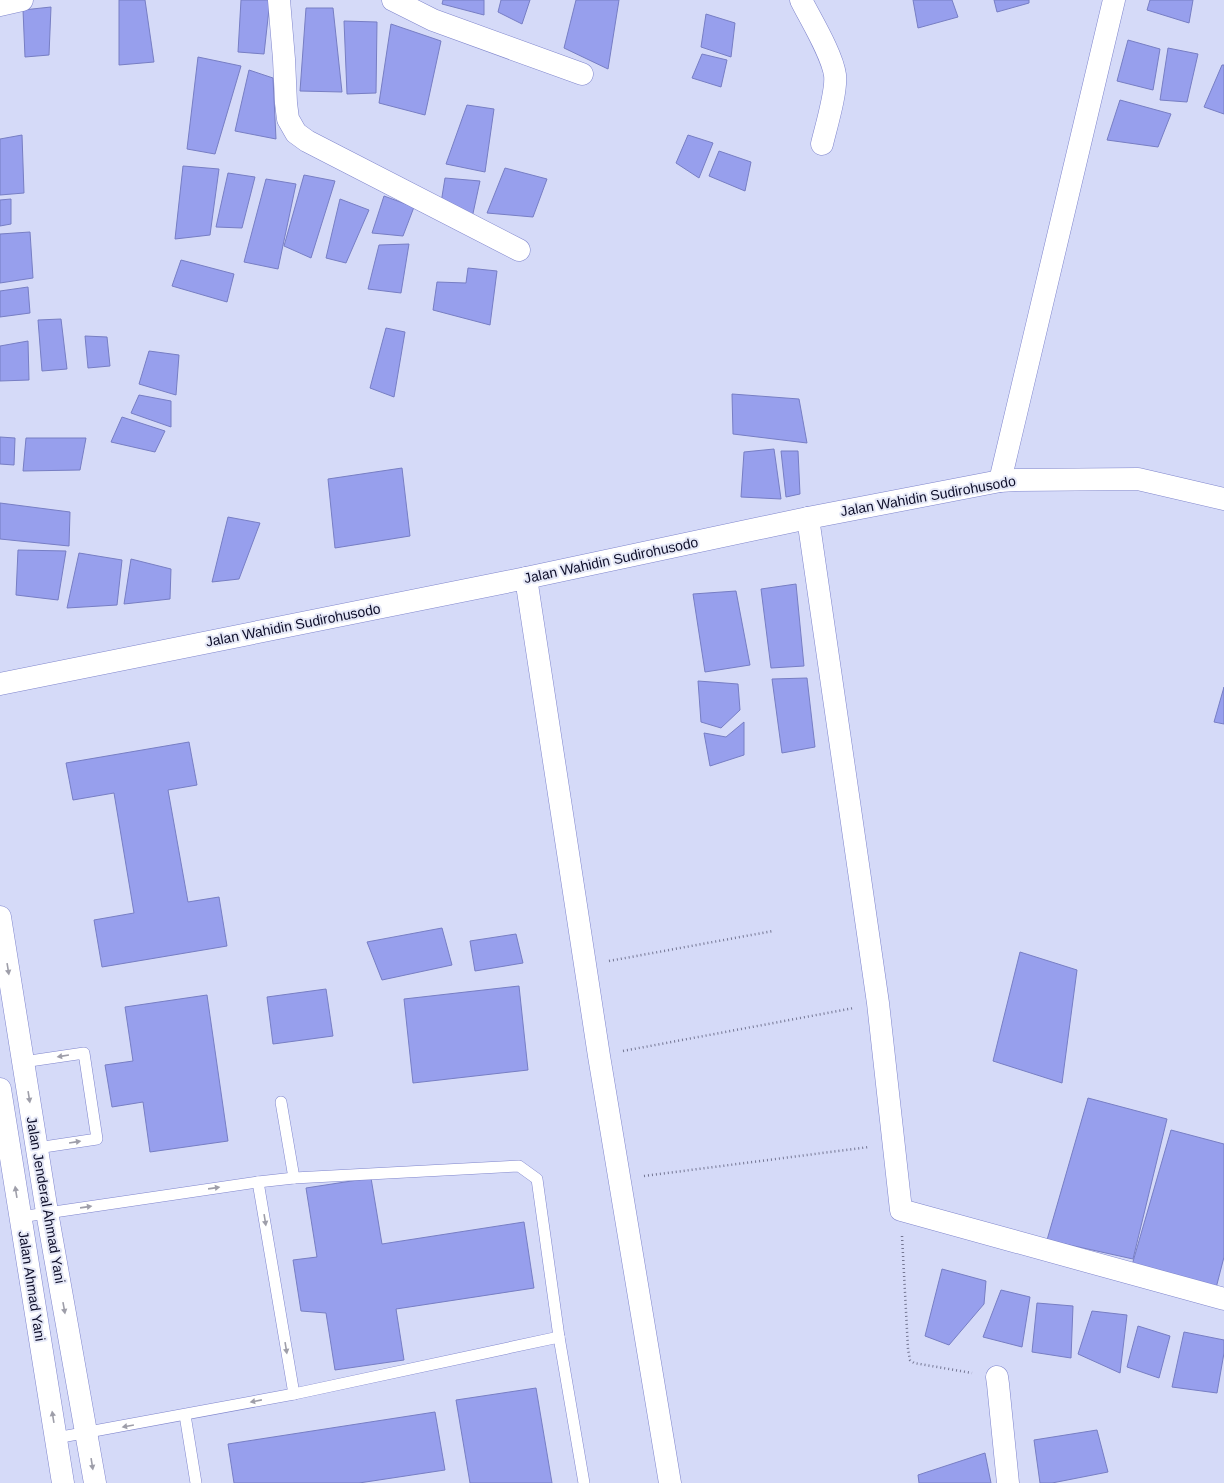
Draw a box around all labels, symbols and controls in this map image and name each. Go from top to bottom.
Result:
street label: Jalan Wahidin Sudirohusodo [839,473,1017,519]
street label: Jalan Wahidin Sudirohusodo [522,534,700,586]
street label: Jalan Wahidin Sudirohusodo [204,600,382,650]
one-way arrow [5,963,11,975]
one-way arrow [57,1053,69,1059]
one-way arrow [26,1091,32,1103]
street label: Jalan Jenderal Ahmad Yani [23,1115,69,1285]
one-way arrow [69,1139,81,1145]
one-way arrow [208,1185,220,1191]
one-way arrow [13,1186,19,1198]
one-way arrow [80,1204,92,1210]
one-way arrow [262,1214,268,1226]
street label: Jalan Ahmad Yani [15,1230,49,1342]
one-way arrow [61,1302,67,1314]
one-way arrow [283,1342,289,1354]
one-way arrow [249,1399,262,1405]
one-way arrow [49,1411,55,1423]
one-way arrow [122,1423,134,1429]
one-way arrow [89,1458,95,1470]

